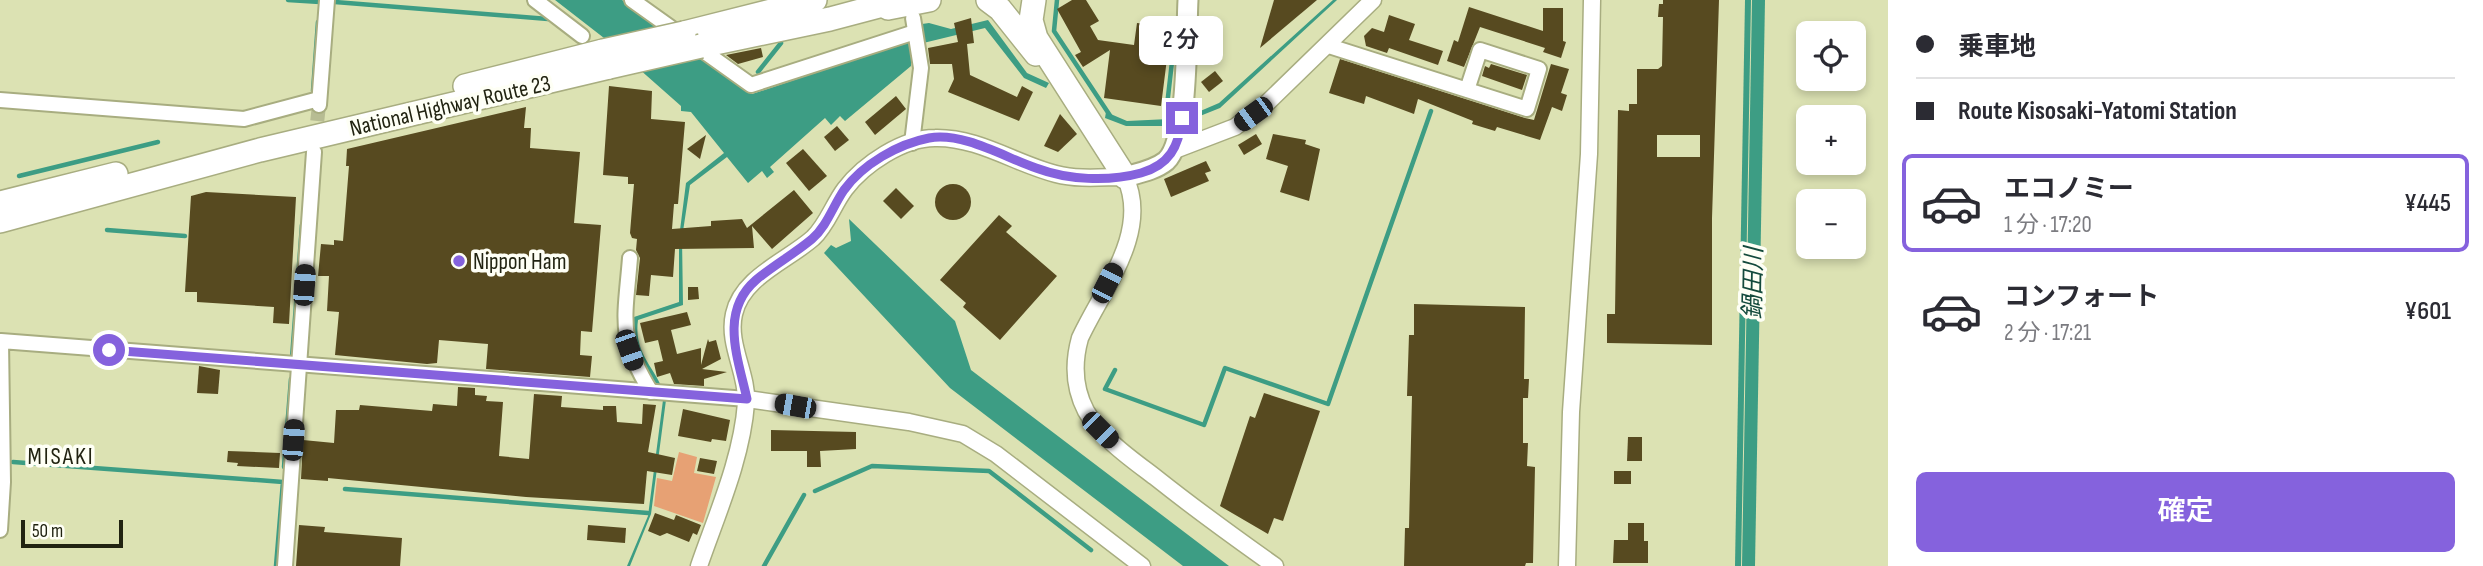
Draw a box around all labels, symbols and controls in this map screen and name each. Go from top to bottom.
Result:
callout: 2 分 [1140,17,1224,66]
map controls [1796,21,1866,259]
button: locate [1796,21,1866,91]
text: 2 分 [1163,26,1199,54]
text: 乗車地 [1958,32,2036,63]
street label: National Highway Route 23 [347,69,553,143]
car [1230,93,1277,135]
text: Route Kisosaki-Yatomi Station [1958,96,2237,127]
route end [1166,102,1198,134]
button: + [1796,105,1866,175]
icon: car [1920,172,1983,235]
text: エコノミー [2004,174,2134,205]
text: ¥445 [2404,188,2451,219]
button: − [1796,189,1866,259]
text: 1 分 · 17:20 [2004,211,2092,239]
water label: 鍋田川 [1738,244,1769,319]
place label: Nippon Ham [473,248,566,276]
marker: Nippon Ham [451,253,467,269]
car [1089,260,1126,306]
car [293,263,316,307]
icon: car [1920,280,1983,343]
text: コンフォート [2004,282,2159,313]
text: ¥601 [2404,296,2451,327]
text: 2 分 · 17:21 [2004,319,2091,347]
car [613,327,646,373]
route start [93,334,125,366]
car [773,392,818,420]
car [1078,408,1123,452]
car [282,418,305,462]
district label: MISAKI [27,442,95,471]
button: 確定 [1916,472,2455,552]
scale bar [21,517,122,549]
text: 50 m [32,520,63,543]

